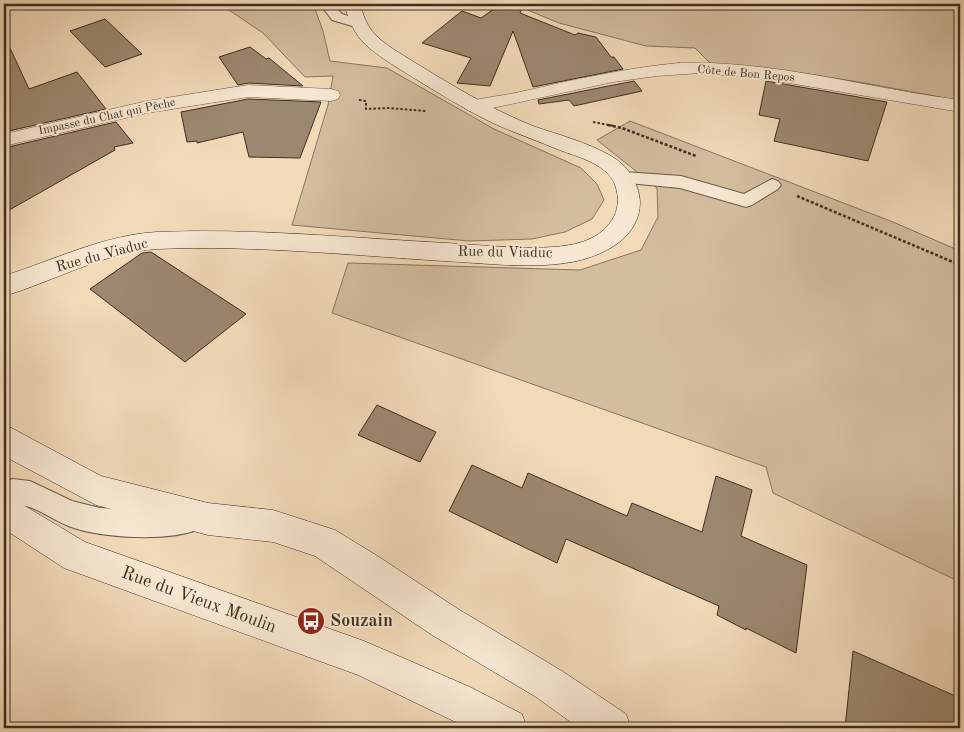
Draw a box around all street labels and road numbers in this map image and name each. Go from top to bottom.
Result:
street label: Côte de Bon Repos [697,64,795,84]
street label: Impasse du Chat qui Pêche [37,97,177,137]
street label: Rue du Viaduc [54,236,150,275]
street label: Rue du Viaduc [458,245,553,261]
street label: Rue du Vieux Moulin [119,564,279,636]

